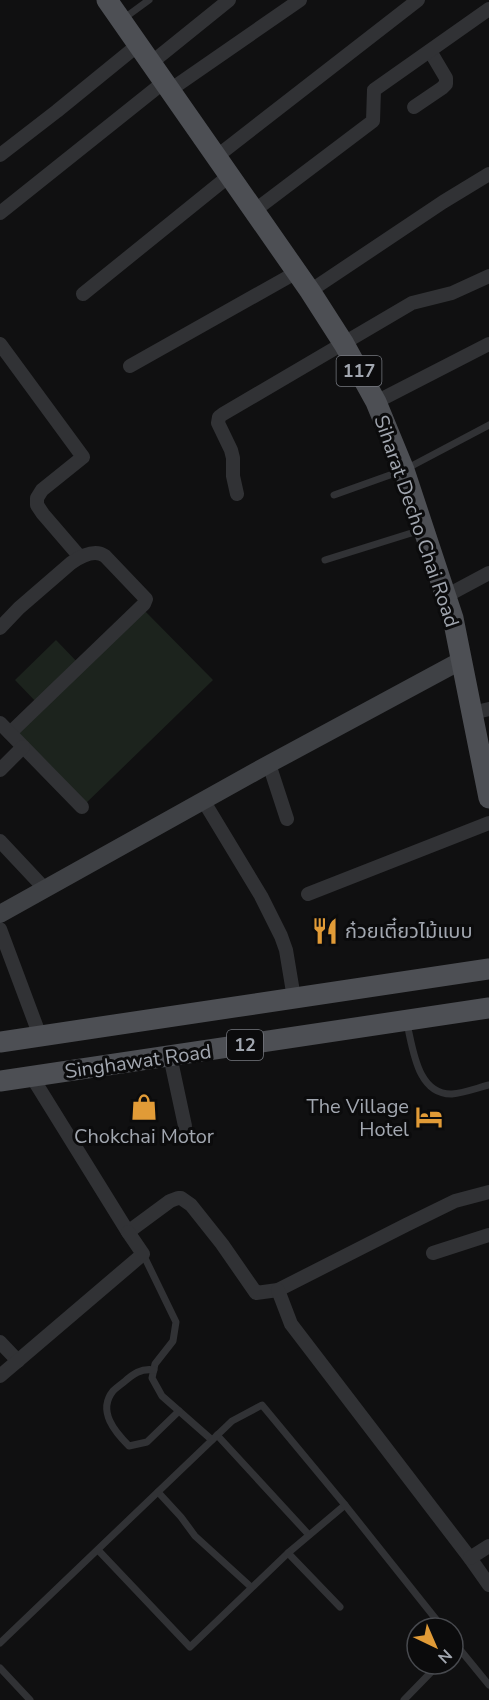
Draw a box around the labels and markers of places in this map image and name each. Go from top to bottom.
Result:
restaurant icon: ก๋วยเตี๋ยวไม้แบบ [310,916,340,946]
place label: ก๋วยเตี๋ยวไม้แบบ [345,917,473,945]
shop icon: Chokchai Motor [129,1092,159,1122]
place label: The Village Hotel [307,1093,409,1143]
hotel icon: The Village Hotel [414,1102,444,1132]
place label: Chokchai Motor [74,1123,214,1150]

